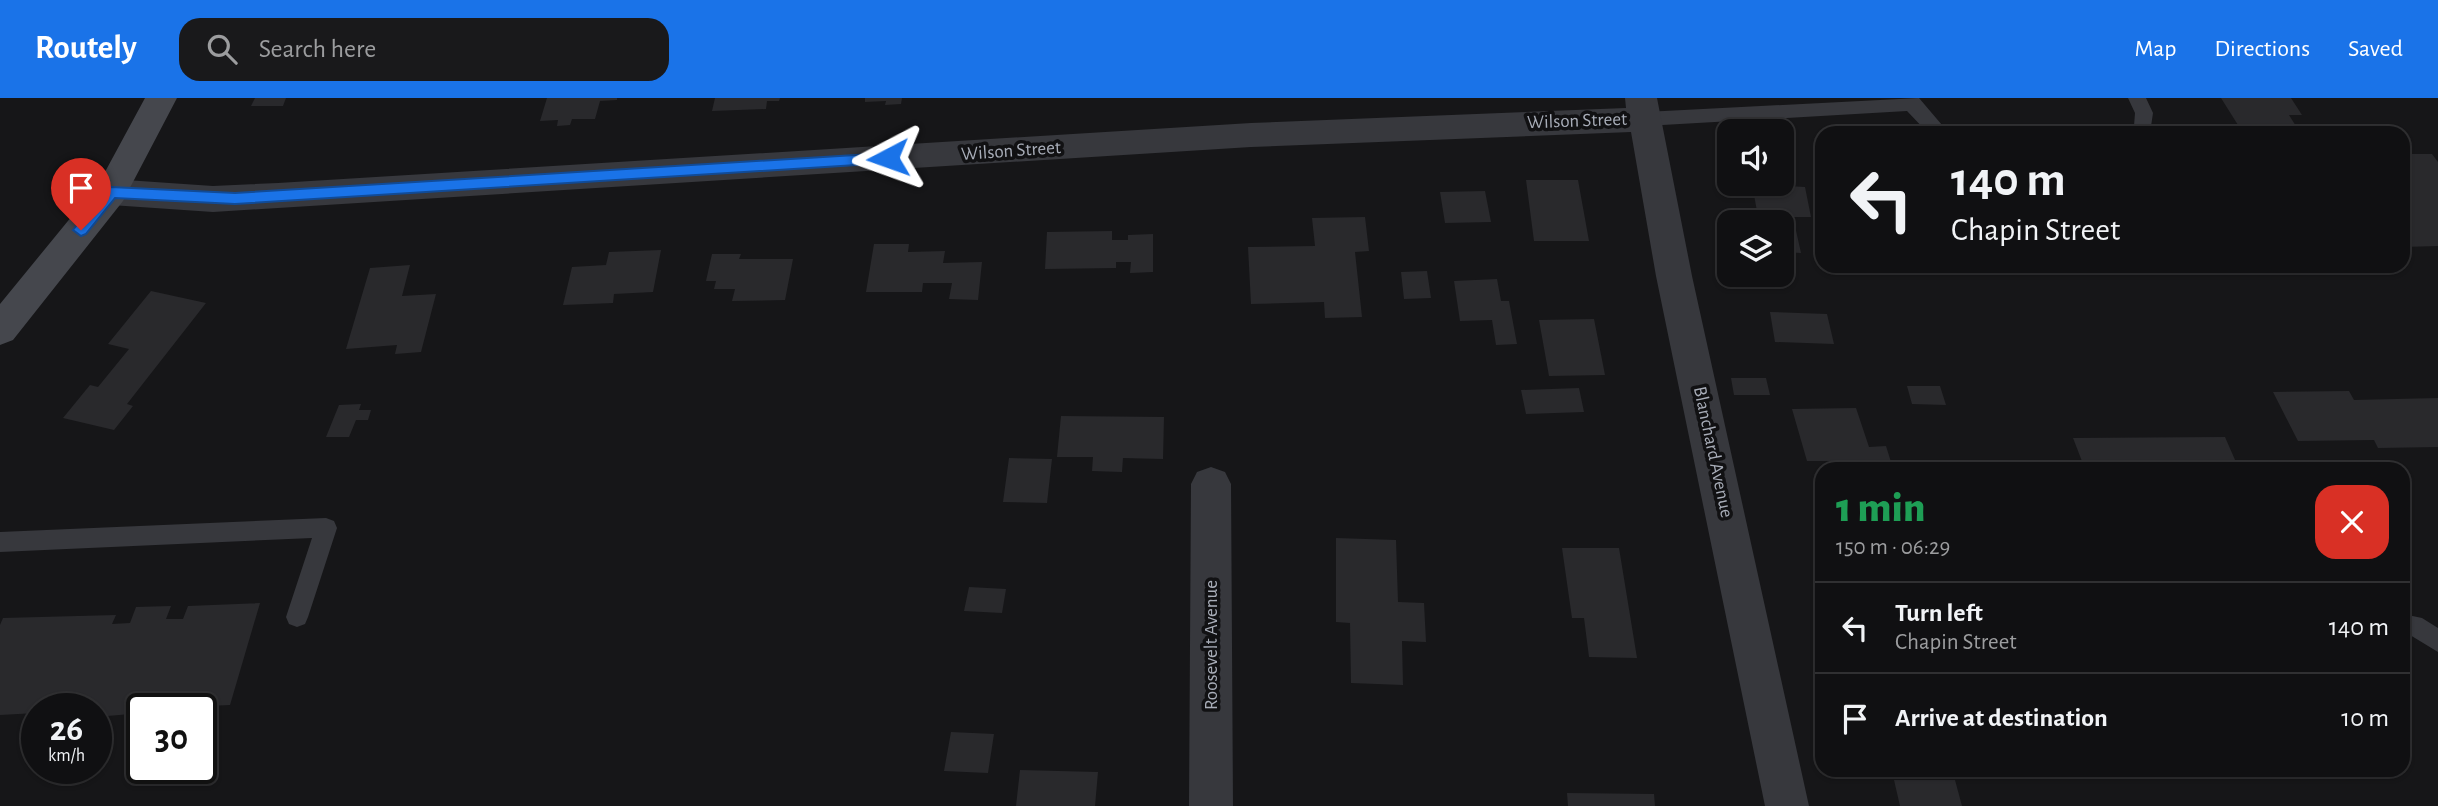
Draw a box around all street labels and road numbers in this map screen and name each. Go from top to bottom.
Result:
street label: Wilson Street [1527,110,1627,132]
street label: Wilson Street [960,138,1062,164]
street label: Blanchard Avenue [1690,385,1736,519]
street label: Roosevelt Avenue [1202,580,1221,710]

